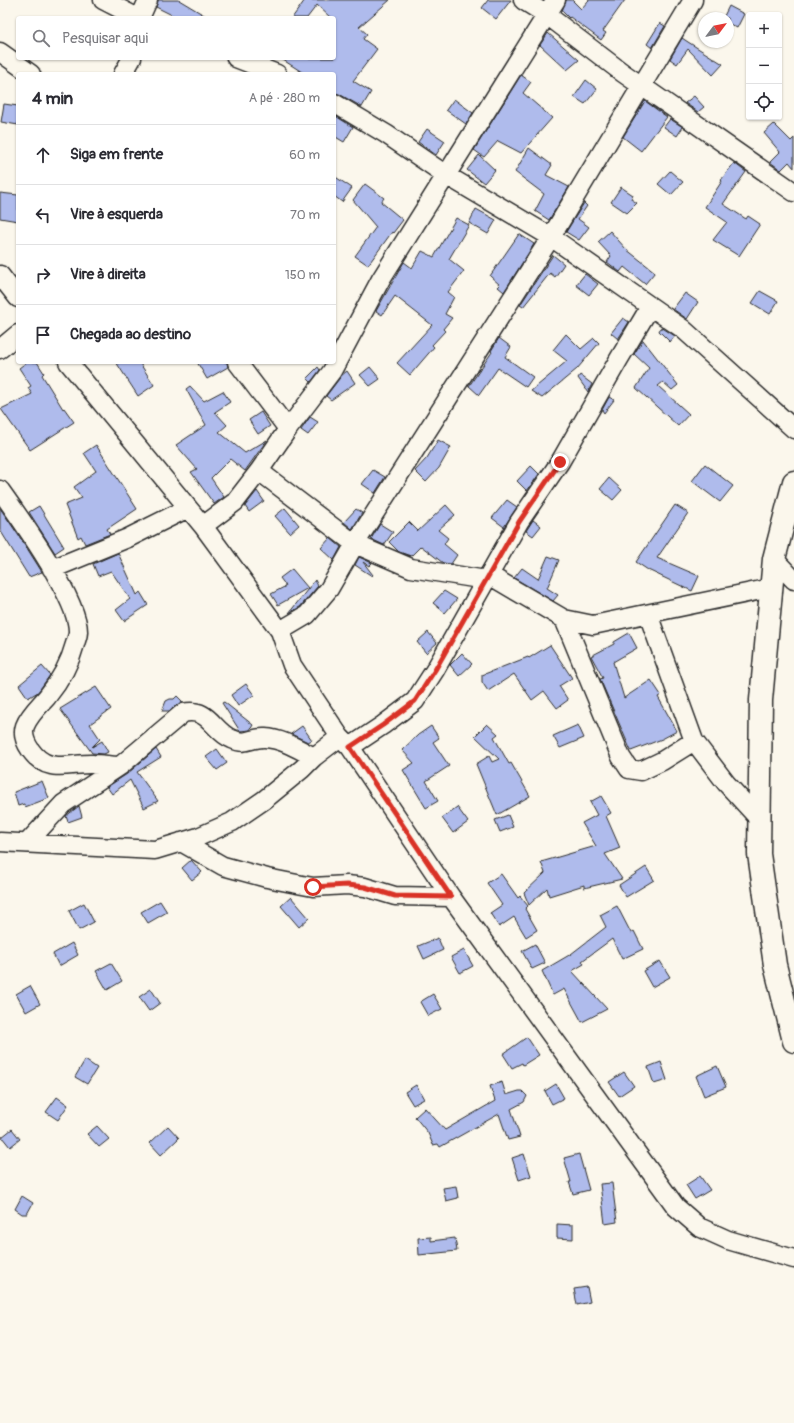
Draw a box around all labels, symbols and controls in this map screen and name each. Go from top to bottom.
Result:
north arrow [698,12,734,48]
map controls [746,12,782,120]
button: + [746,12,782,48]
search box [16,16,336,60]
icon: search [30,27,52,49]
text: Pesquisar aqui [62,29,148,48]
button: − [746,48,782,84]
button: locate [746,84,782,120]
text: 4 min [32,88,73,109]
text: A pé · 280 m [249,90,320,106]
icon: ahead [32,144,54,166]
text: Siga em frente [70,145,163,164]
text: 60 m [289,147,320,163]
icon: left [32,204,54,226]
text: Vire à esquerda [70,205,163,224]
text: 70 m [290,207,320,223]
icon: right [32,264,54,286]
text: Vire à direita [70,265,146,284]
text: 150 m [285,267,320,283]
icon: arrive [32,324,54,346]
text: Chegada ao destino [70,325,191,344]
route end [551,453,569,471]
route start [304,878,322,896]

